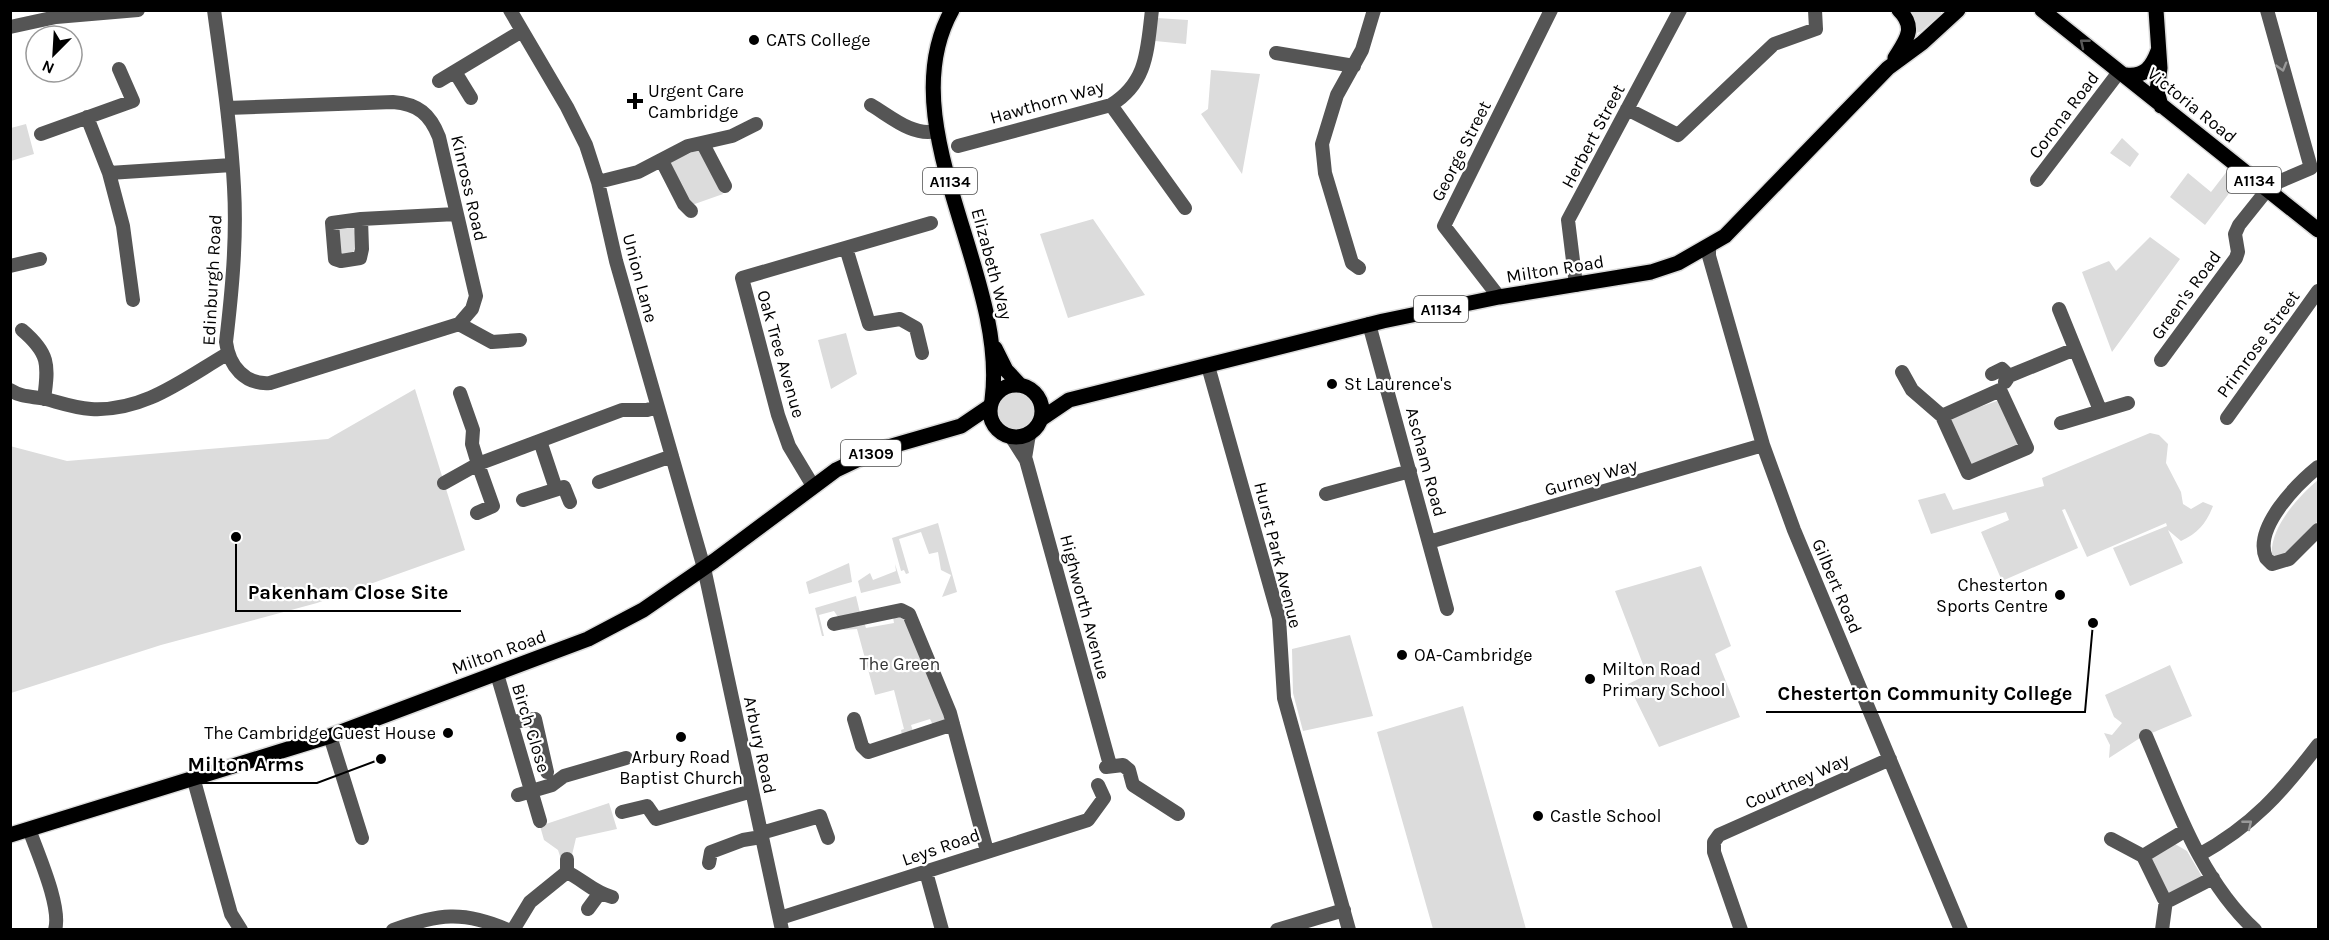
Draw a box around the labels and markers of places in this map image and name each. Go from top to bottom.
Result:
place label: CATS College [766,29,870,51]
marker: CATS College [747,33,761,47]
place label: Urgent Care Cambridge [648,80,744,123]
marker: Urgent Care Cambridge [626,92,644,110]
place label: St Laurence's [1344,373,1452,395]
marker: St Laurence's [1325,377,1339,391]
callout: Pakenham Close Site [236,573,461,611]
place label: Chesterton Sports Centre [1936,574,2048,617]
marker: Chesterton Sports Centre [2053,588,2067,602]
place label: OA-Cambridge [1414,644,1533,666]
marker: OA-Cambridge [1395,648,1409,662]
place label: Milton Road Primary School [1602,658,1726,701]
marker: Milton Road Primary School [1583,672,1597,686]
callout: Chesterton Community College [1766,674,2085,712]
place label: The Cambridge Guest House [204,722,436,744]
marker: The Cambridge Guest House [441,726,455,740]
marker: Arbury Road Baptist Church [674,730,688,744]
callout: Milton Arms [176,745,317,783]
place label: Arbury Road Baptist Church [619,746,743,789]
place label: Castle School [1550,805,1661,827]
marker: Castle School [1531,809,1545,823]

